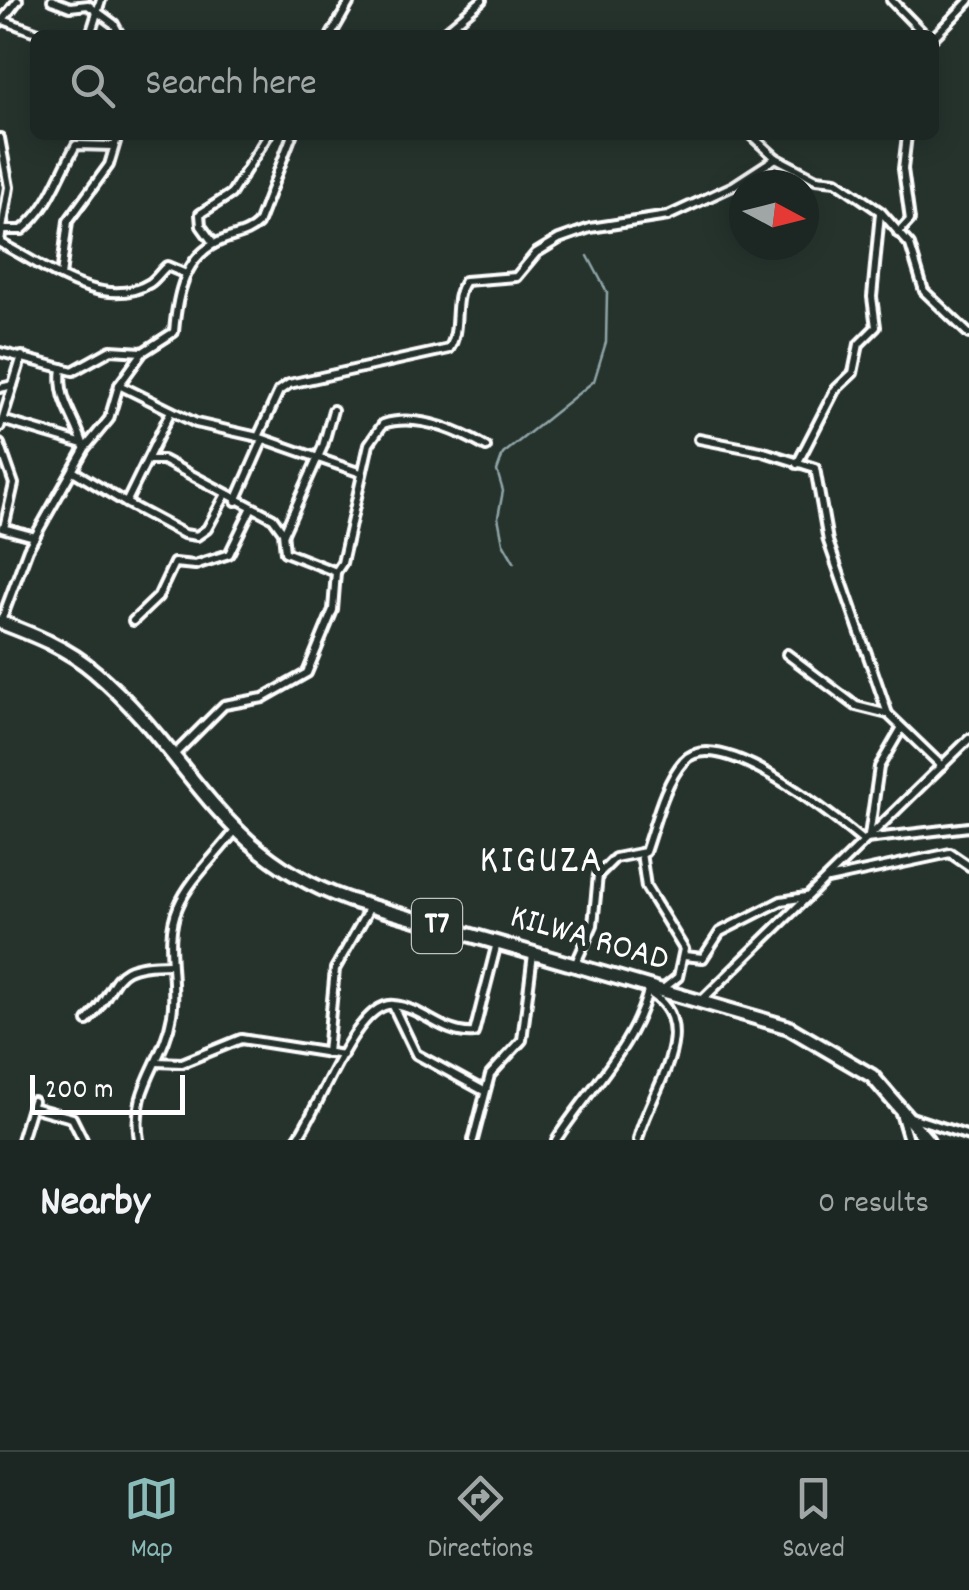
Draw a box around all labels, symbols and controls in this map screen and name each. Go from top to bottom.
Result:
search box [30,30,939,140]
icon: search [65,58,120,113]
text: Search here [145,58,317,113]
north arrow [729,170,819,260]
district label: KIGUZA [480,835,604,892]
street label: KILWA ROAD [504,894,674,986]
road number: T7 [412,899,462,953]
scale bar [30,1070,185,1114]
text: 200 m [45,1072,113,1112]
text: Nearby [40,1175,150,1235]
text: 0 results [818,1182,929,1228]
tab: Map [124,1471,179,1571]
tab: Directions [428,1471,534,1571]
tab: Saved [782,1471,845,1571]

